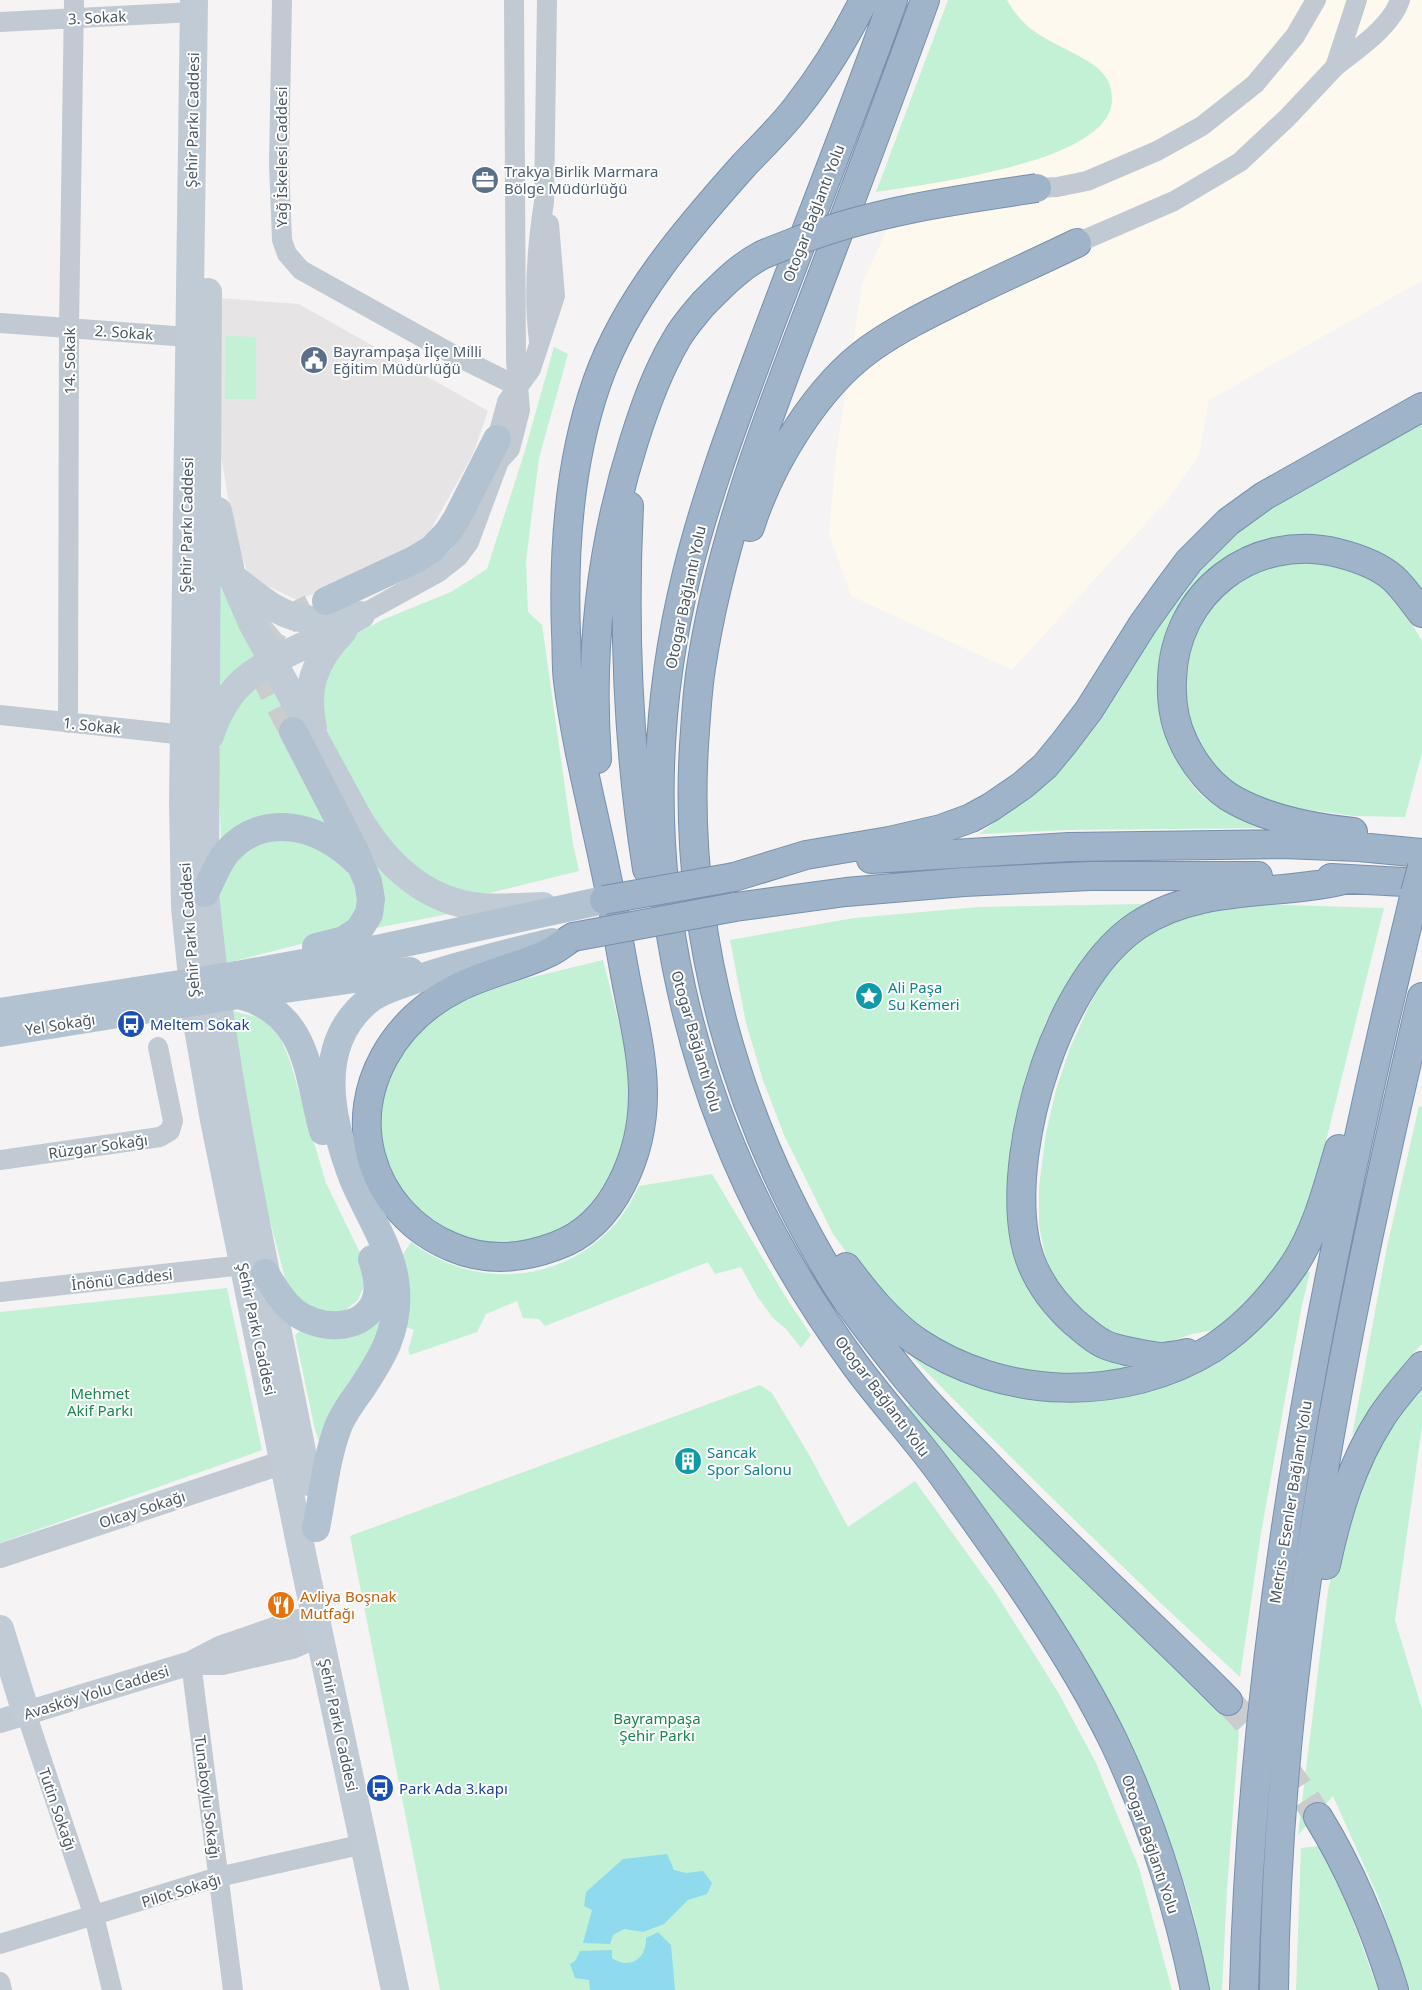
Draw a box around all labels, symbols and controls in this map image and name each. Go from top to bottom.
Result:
street label: 3. Sokak [67,5,127,29]
street label: Şehir Parkı Caddesi [181,52,203,188]
street label: Yağ İskelesi Caddesi [271,86,291,228]
street label: Otogar Bağlantı Yolu [777,141,849,285]
place label: Trakya Birlik Marmara Bölge Müdürlüğü [504,161,658,198]
office icon: Trakya Birlik Marmara Bölge Müdürlüğü [470,165,500,195]
street label: 2. Sokak [94,320,154,344]
street label: 14. Sokak [59,328,79,394]
place label: Bayrampaşa İlçe Milli Eğitim Müdürlüğü [333,341,482,378]
public building icon: Bayrampaşa İlçe Milli Eğitim Müdürlüğü [299,345,329,375]
street label: Şehir Parkı Caddesi [175,457,197,593]
street label: Otogar Bağlantı Yolu [660,524,710,670]
street label: 1. Sokak [62,712,122,738]
street label: Şehir Parkı Caddesi [174,862,204,998]
street label: Otogar Bağlantı Yolu [667,968,727,1114]
place label: Ali Paşa Su Kemeri [888,977,960,1014]
place icon: Ali Paşa Su Kemeri [854,981,884,1011]
street label: Yel Sokağı [23,1009,97,1039]
bus stop icon: Meltem Sokak [116,1009,146,1039]
place label: Meltem Sokak [150,1014,249,1034]
street label: Rüzgar Sokağı [47,1129,149,1163]
street label: Şehir Parkı Caddesi [233,1261,281,1397]
street label: İnönü Caddesi [70,1264,174,1294]
street label: Otogar Bağlantı Yolu [831,1332,935,1460]
park label: Mehmet Akif Parkı [67,1383,133,1420]
street label: Metris - Esenler Bağlantı Yolu [1264,1399,1316,1605]
place label: Sancak Spor Salonu [707,1442,792,1479]
building icon: Sancak Spor Salonu [673,1446,703,1476]
street label: Olcay Sokağı [96,1486,188,1532]
place label: Avliya Boşnak Mutfağı [300,1586,397,1623]
restaurant icon: Avliya Boşnak Mutfağı [266,1590,296,1620]
street label: Şehir Parkı Caddesi [315,1657,363,1793]
street label: Avasköy Yolu Caddesi [21,1660,171,1724]
park label: Bayrampaşa Şehir Parkı [613,1708,701,1745]
street label: Tunaboylu Sokağı [191,1734,225,1860]
street label: Tutin Sokağı [35,1765,81,1853]
street label: Otogar Bağlantı Yolu [1118,1772,1184,1916]
bus stop icon: Park Ada 3.kapı [365,1773,395,1803]
place label: Park Ada 3.kapı [399,1778,508,1798]
street label: Pilot Sokağı [139,1868,223,1912]

